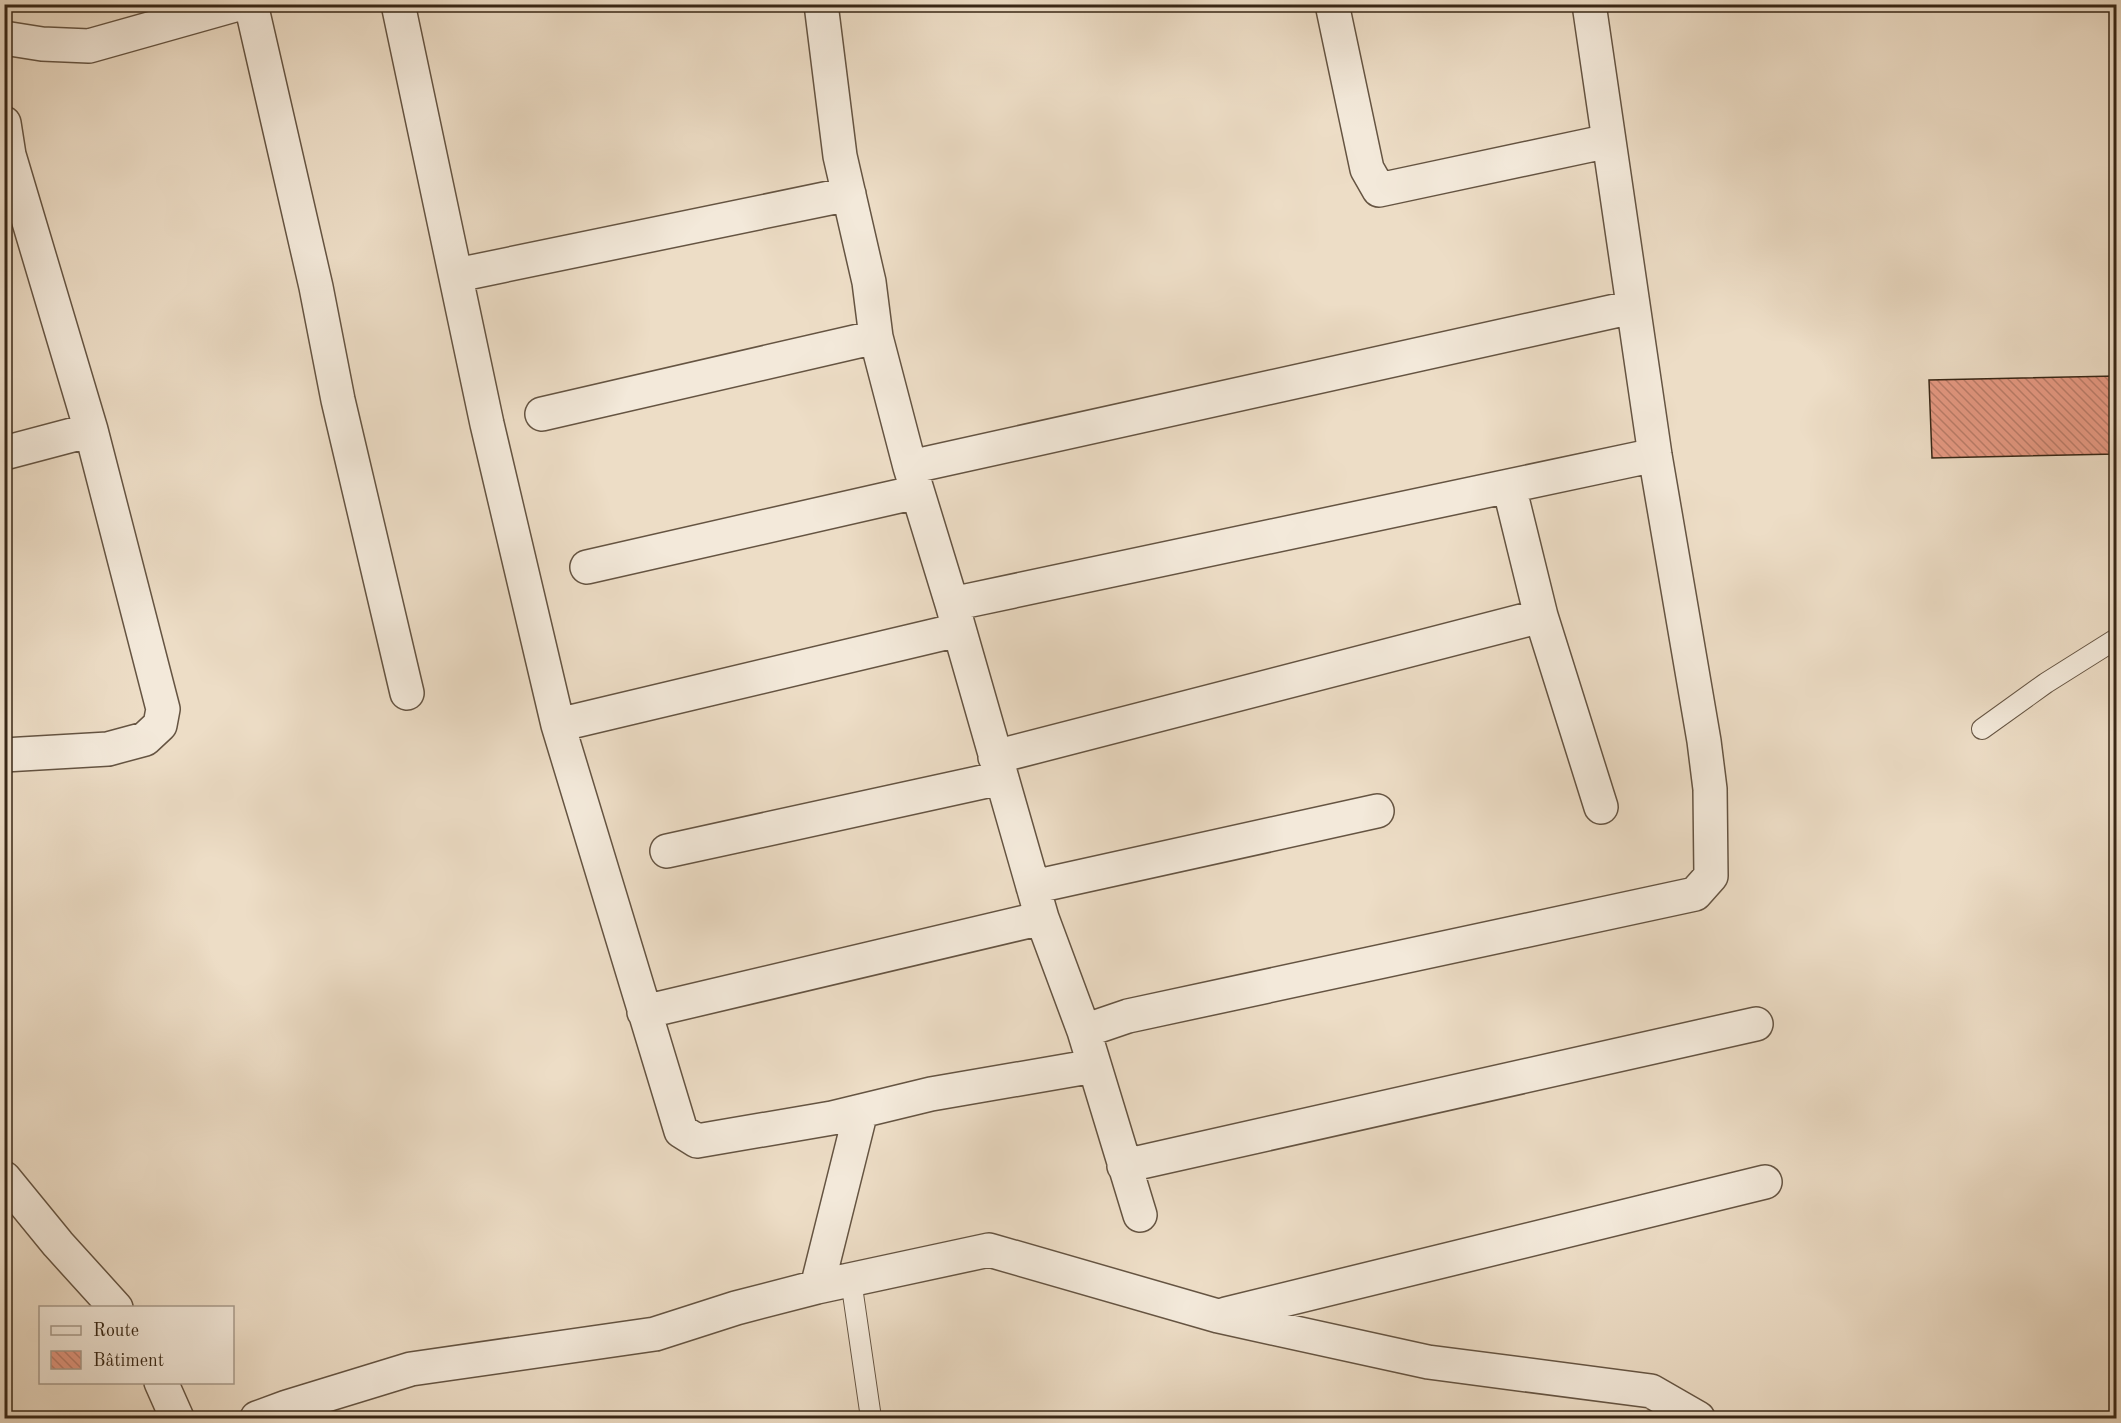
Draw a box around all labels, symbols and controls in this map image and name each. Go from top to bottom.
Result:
legend [39,1306,234,1384]
text: Route [93,1322,139,1340]
text: Bâtiment [93,1352,164,1370]

